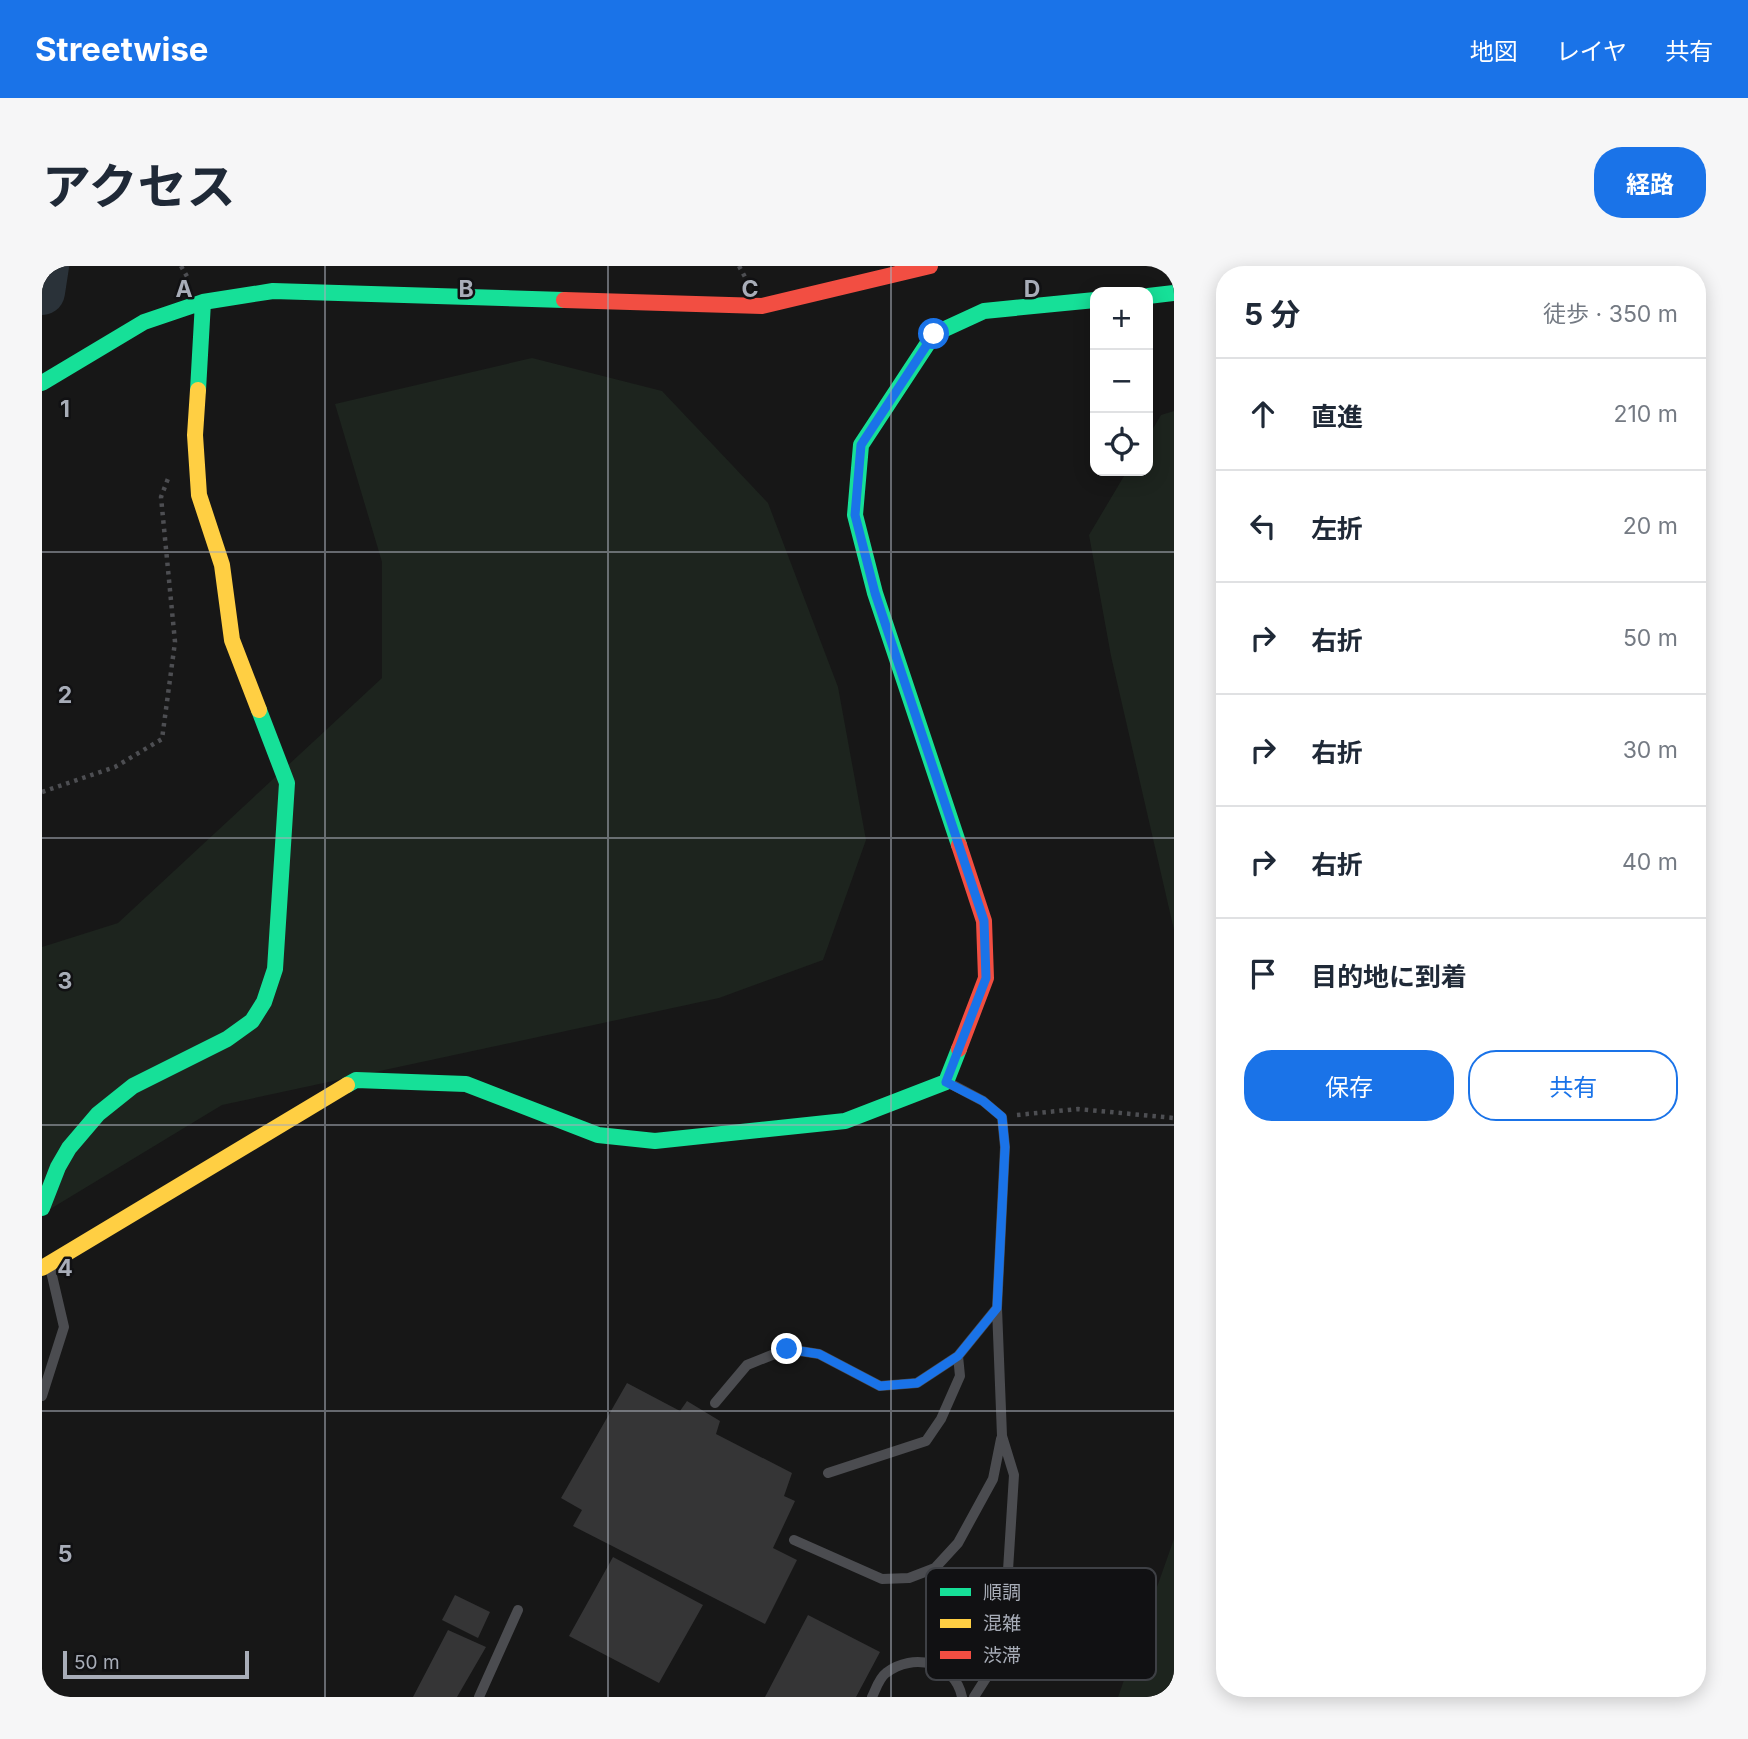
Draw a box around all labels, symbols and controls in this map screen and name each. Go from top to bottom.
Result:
text: Streetwise [35,29,209,69]
text: 地図 [1470,37,1518,66]
text: レイヤ [1556,37,1627,66]
text: 共有 [1665,37,1713,66]
button: 経路 [1594,147,1706,218]
text: アクセス [42,157,236,216]
text: A [175,275,193,303]
text: B [458,275,474,303]
text: C [741,275,759,303]
text: D [1024,275,1040,303]
map controls [1090,287,1153,476]
button: + [1090,287,1153,350]
text: 5 分 [1244,296,1300,332]
text: 徒歩 · 350 m [1543,300,1678,328]
route start [918,318,949,349]
button: − [1090,350,1153,413]
text: 1 [60,395,70,423]
icon: ahead [1244,395,1282,433]
text: 210 m [1613,400,1678,428]
text: 直進 [1311,401,1363,432]
button: locate [1090,413,1153,476]
icon: left [1244,507,1282,545]
text: 20 m [1623,512,1678,540]
text: 左折 [1311,513,1363,544]
icon: right [1244,619,1282,657]
text: 50 m [1623,624,1678,652]
text: 右折 [1311,625,1363,656]
text: 2 [58,681,72,709]
icon: right [1244,731,1282,769]
text: 30 m [1623,736,1678,764]
text: 右折 [1311,737,1363,768]
icon: right [1244,843,1282,881]
text: 40 m [1622,848,1678,876]
text: 右折 [1311,849,1363,880]
icon: arrive [1244,955,1282,993]
text: 目的地に到着 [1311,961,1467,992]
text: 3 [58,967,72,995]
button: 保存 [1244,1050,1454,1121]
button: 共有 [1468,1050,1678,1121]
text: 4 [57,1254,73,1282]
route end [771,1333,802,1364]
text: 5 [58,1540,72,1568]
legend [926,1568,1156,1680]
text: 順調 [983,1581,1021,1604]
text: 混雑 [983,1612,1021,1635]
text: 渋滞 [983,1644,1021,1667]
scale bar [63,1648,248,1680]
text: 50 m [74,1651,120,1674]

